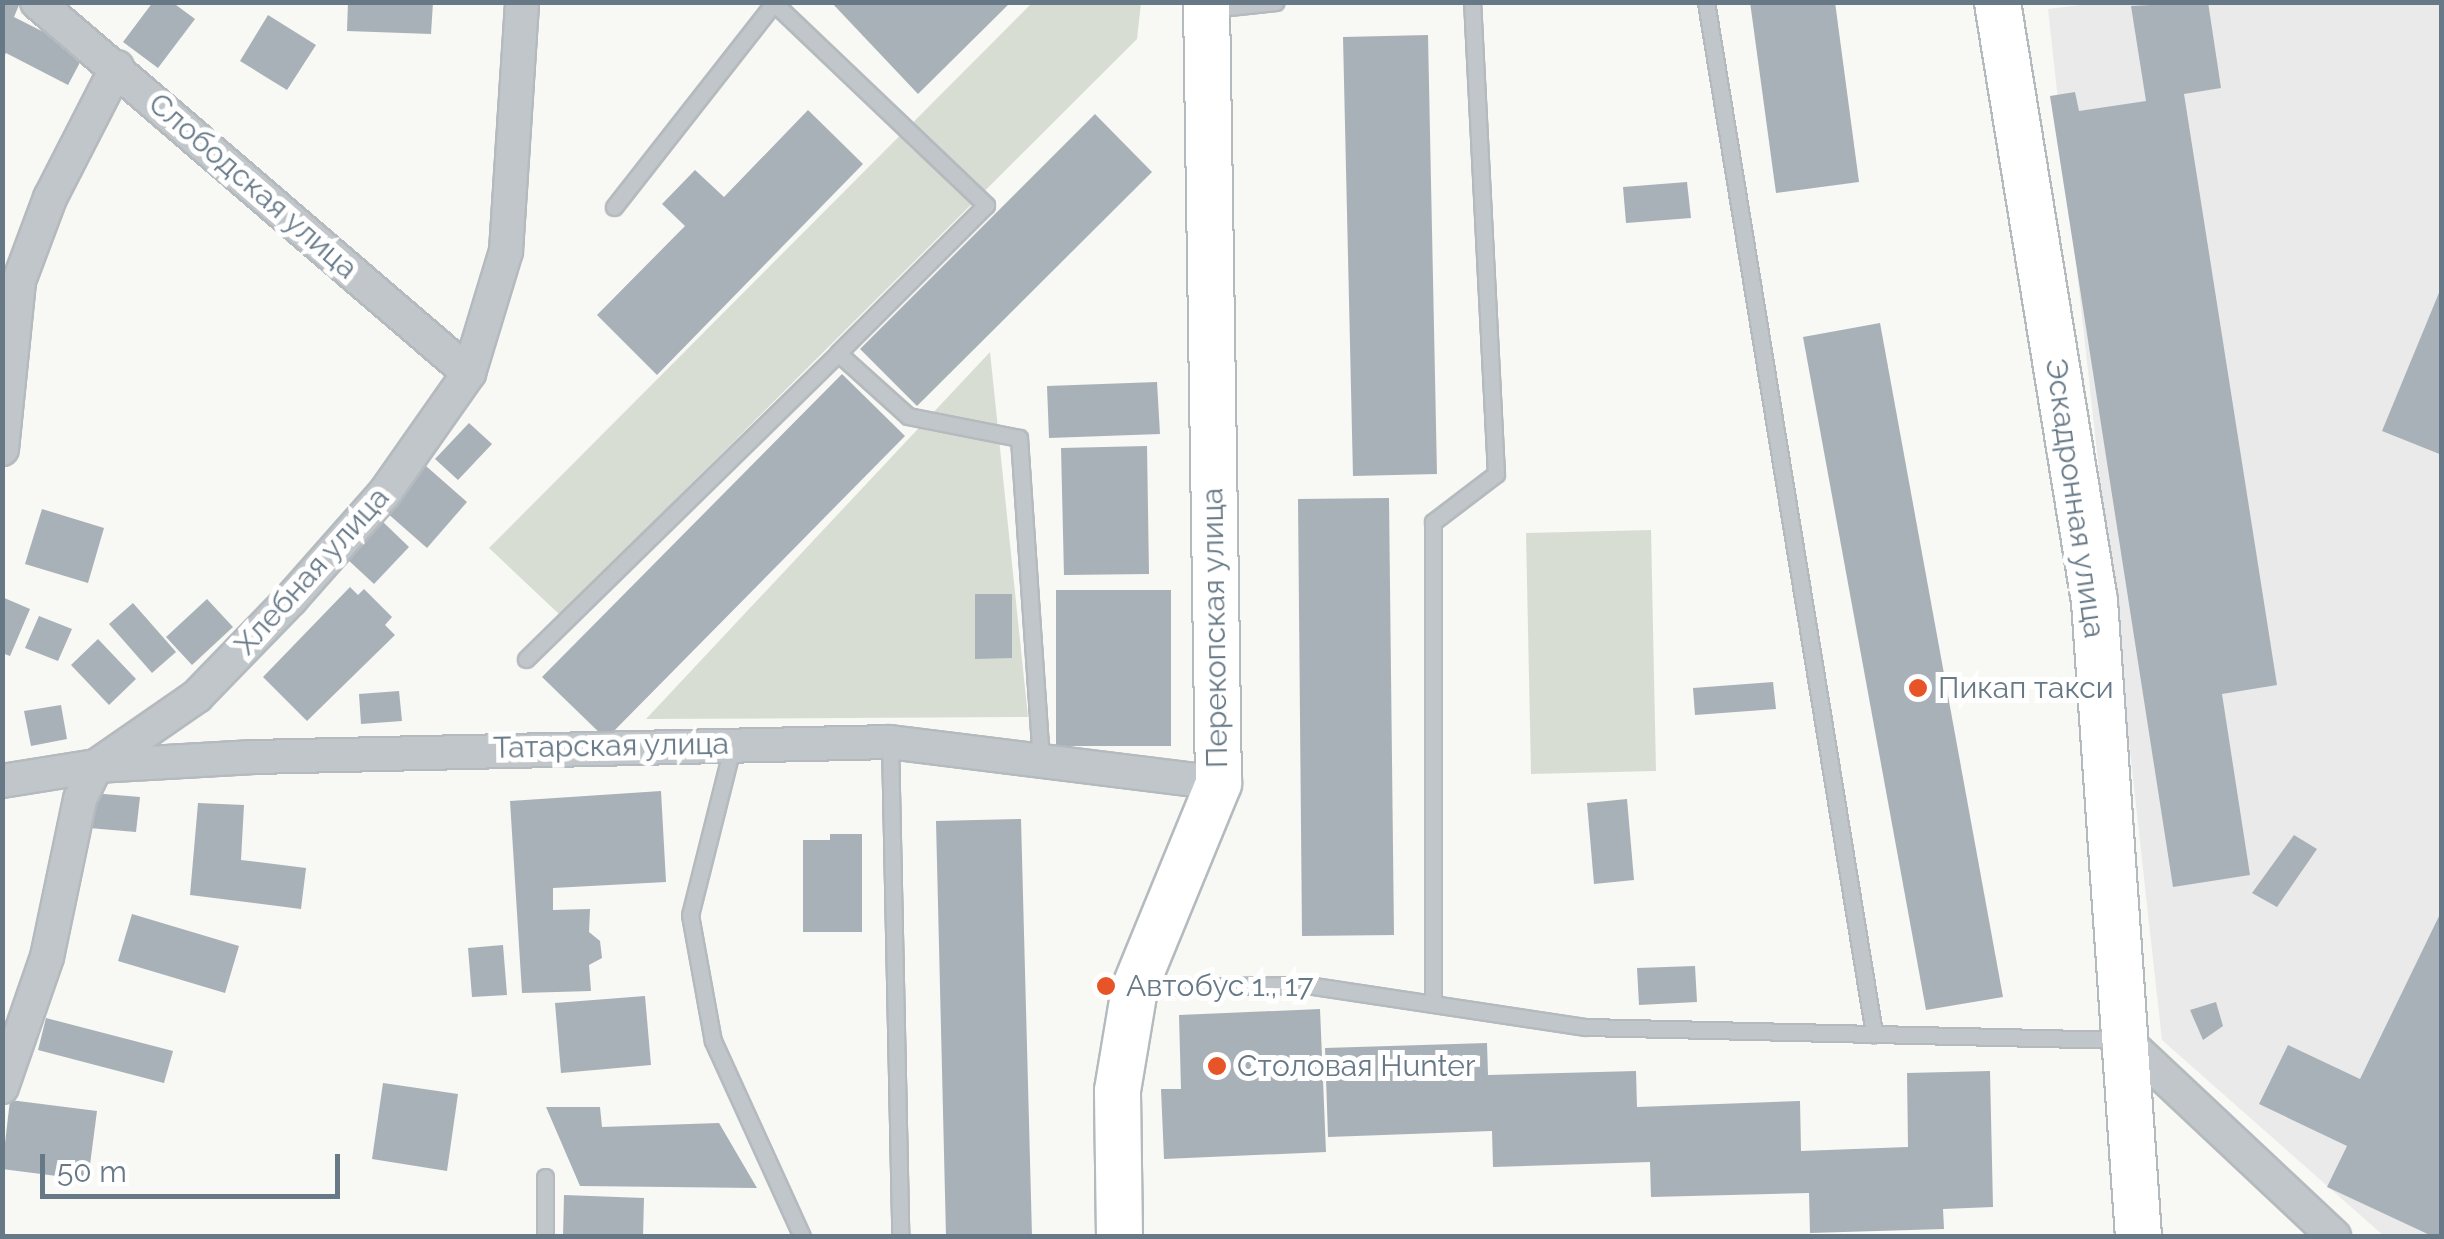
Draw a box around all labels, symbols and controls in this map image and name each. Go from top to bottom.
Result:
street label: Слободская улица [141,85,365,287]
street label: Эскадронная улица [2037,355,2113,641]
street label: Хлебная улица [227,480,397,662]
street label: Перекопская улица [1195,487,1235,769]
place label: Пикап такси [1938,670,2113,706]
marker: Пикап такси [1907,677,1929,699]
street label: Татарская улица [492,726,730,766]
place label: Автобус 1., 17 [1126,968,1314,1004]
marker: Автобус 1., 17 [1095,975,1117,997]
place label: Столовая Hunter [1237,1048,1475,1084]
marker: Столовая Hunter [1206,1055,1228,1077]
scale bar [45,1134,345,1196]
text: 50 m [57,1154,127,1189]

